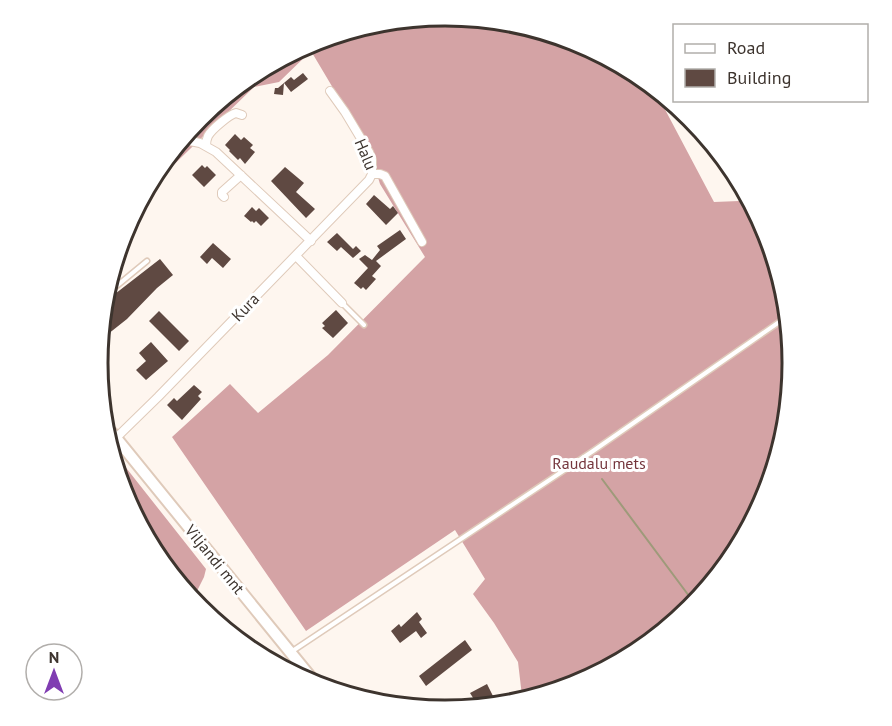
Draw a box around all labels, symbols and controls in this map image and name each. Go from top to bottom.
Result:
legend [673,24,868,102]
text: Road [727,36,765,59]
text: Building [727,66,791,89]
street label: Halu [351,135,381,173]
street label: Kura [227,289,263,325]
park label: Raudalu mets [552,453,646,473]
street label: Viljandi mnt [180,520,249,598]
north arrow [24,642,84,702]
text: N [49,647,59,667]

